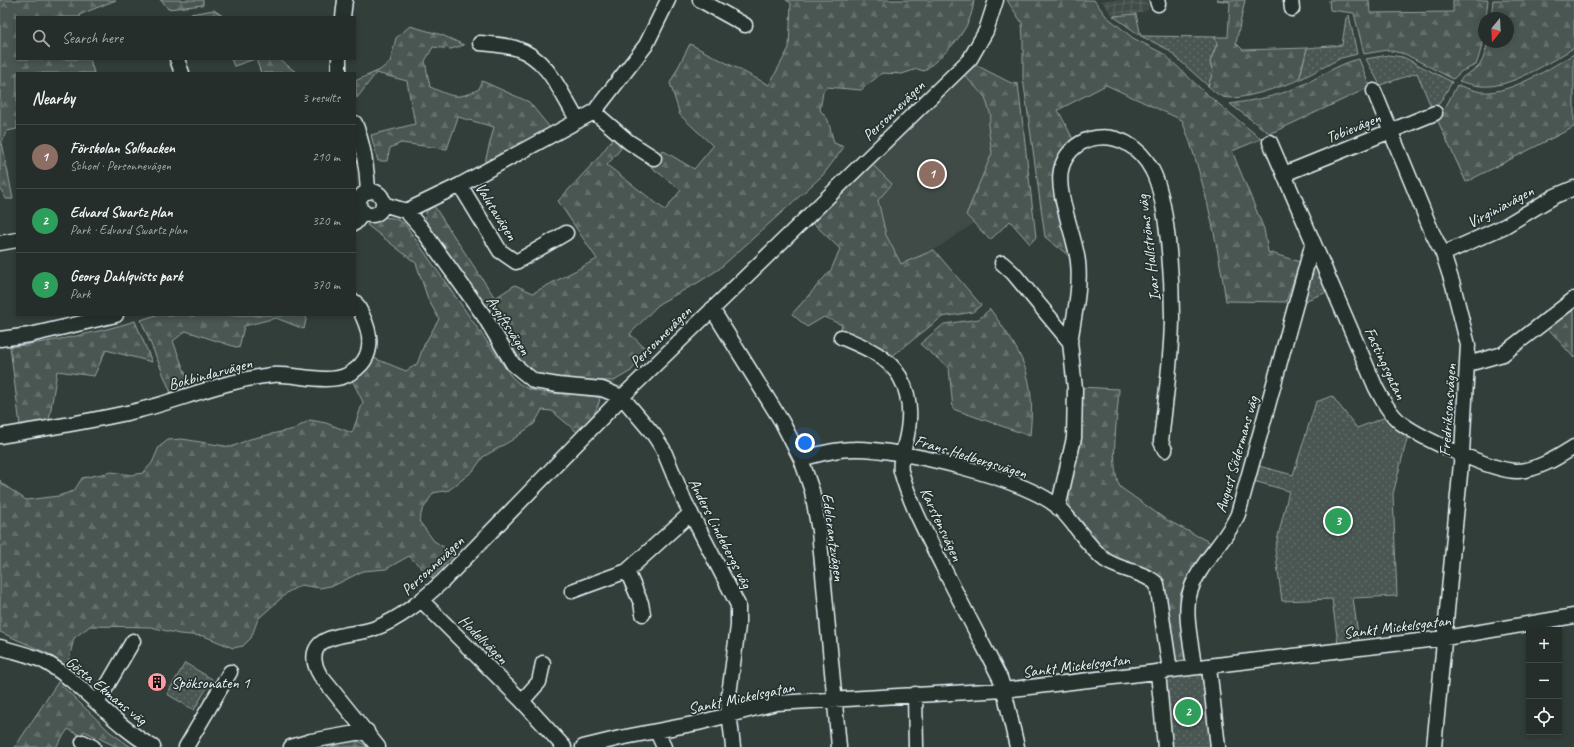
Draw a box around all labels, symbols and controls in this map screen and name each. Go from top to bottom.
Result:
north arrow [1478,12,1514,48]
search box [16,16,356,60]
icon: search [30,27,52,49]
text: Search here [62,29,123,48]
street label: Personnevägen [858,75,930,145]
text: Nearby [32,88,75,109]
text: 3 results [302,90,340,106]
street label: Tobievägen [1323,108,1384,148]
text: Förskolan Solbacken [70,139,175,158]
text: 1 [42,149,48,165]
text: 210 m [312,149,340,165]
text: School · Personnevägen [70,158,171,174]
pin: 1 [919,159,945,189]
street label: Valutavägen [470,179,522,245]
street label: Virginiavägen [1464,181,1538,233]
street label: Ivar Hallströms väg [1132,192,1165,302]
text: Edvard Swartz plan [70,203,173,222]
text: 2 [42,213,48,229]
text: 320 m [312,213,340,229]
text: Park · Edvard Swartz plan [70,222,187,238]
text: Georg Dahlqvists park [70,267,183,286]
text: 3 [42,277,48,293]
text: 370 m [312,277,340,293]
text: Park [70,286,91,302]
street label: Avgiftsvägen [482,292,535,360]
street label: Personnevägen [626,301,696,372]
street label: Fastingsgatan [1360,324,1411,404]
street label: Bokbindarvägen [166,353,255,395]
street label: Fredriksonsvägen [1435,362,1461,457]
street label: August Södermans väg [1211,392,1264,515]
street label: Frans Hedbergsvägen [912,430,1030,484]
your location [795,433,815,453]
street label: Anders Lindebergs väg [684,475,757,593]
street label: Karstensvägen [915,484,967,565]
street label: Edelcrantzvägen [817,492,849,583]
pin: 3 [1325,506,1351,536]
street label: Personnevägen [397,531,469,600]
street label: Sankt Mickelsgatan [1342,610,1453,643]
street label: Hodellvägen [454,611,513,669]
map controls [1526,627,1562,735]
button: + [1526,627,1562,663]
street label: Sankt Mickelsgatan [1021,649,1132,682]
street label: Gösta Ekmans väg [62,652,152,731]
button: − [1526,663,1562,699]
building icon: Spöksonaten 1 [146,671,168,693]
place label: Spöksonaten 1 [171,673,251,693]
street label: Sankt Mickelsgatan [686,677,797,719]
pin: 2 [1175,697,1201,727]
button: locate [1526,699,1562,735]

